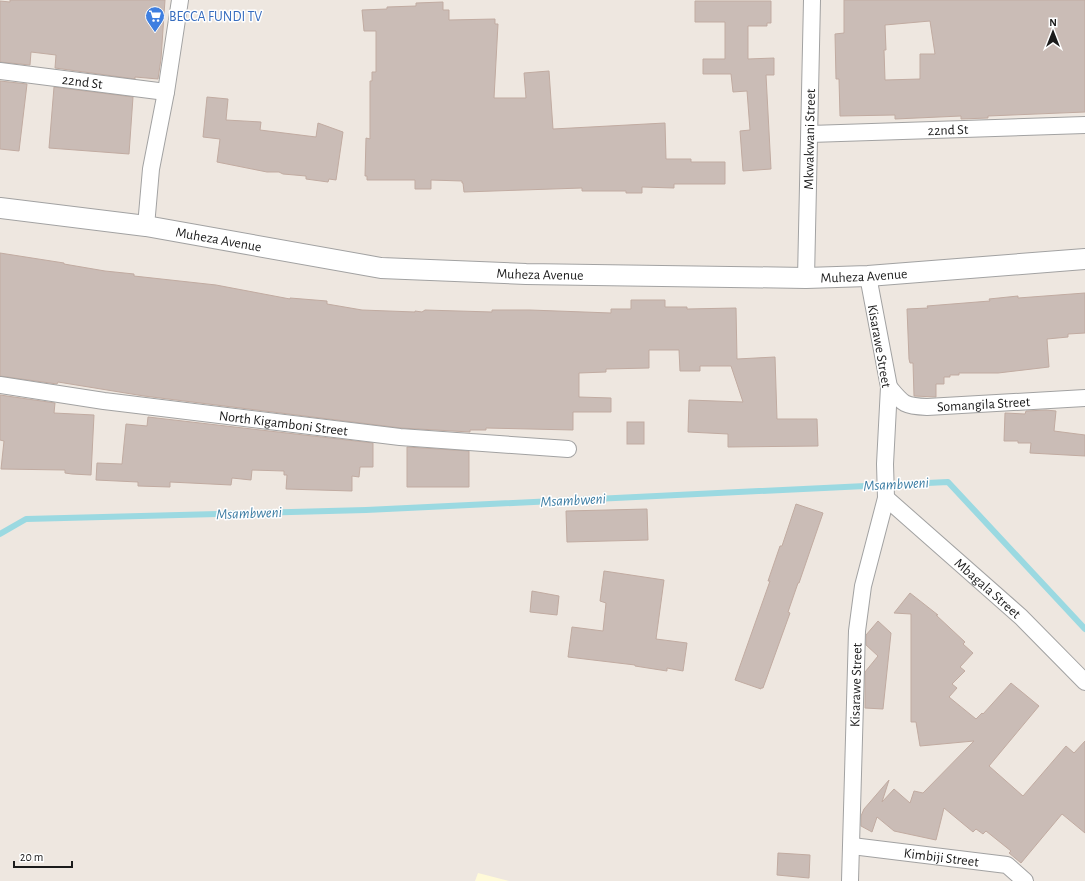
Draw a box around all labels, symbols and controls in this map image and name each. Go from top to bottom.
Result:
supermarket icon: BECCA FUNDI TV [144,5,166,33]
place label: BECCA FUNDI TV [169,10,262,24]
north arrow [1033,12,1073,52]
text: N [1049,17,1057,28]
street label: 22nd St [61,73,104,92]
street label: Mkwakwani Street [802,88,818,190]
street label: 22nd St [927,123,969,138]
street label: Muheza Avenue [174,225,263,255]
street label: Muheza Avenue [496,267,584,283]
street label: Muheza Avenue [820,267,908,286]
street label: Kisarawe Street [865,304,893,389]
street label: Somangila Street [937,395,1031,414]
street label: North Kigamboni Street [218,409,349,439]
water label: Msambweni [863,475,929,494]
water label: Msambweni [540,491,606,510]
water label: Msambweni [216,505,282,522]
street label: Mbagala Street [952,556,1024,622]
street label: Kisarawe Street [848,642,865,727]
scale bar [14,843,72,869]
street label: Kimbiji Street [903,846,980,870]
text: 20 m [20,851,43,863]

